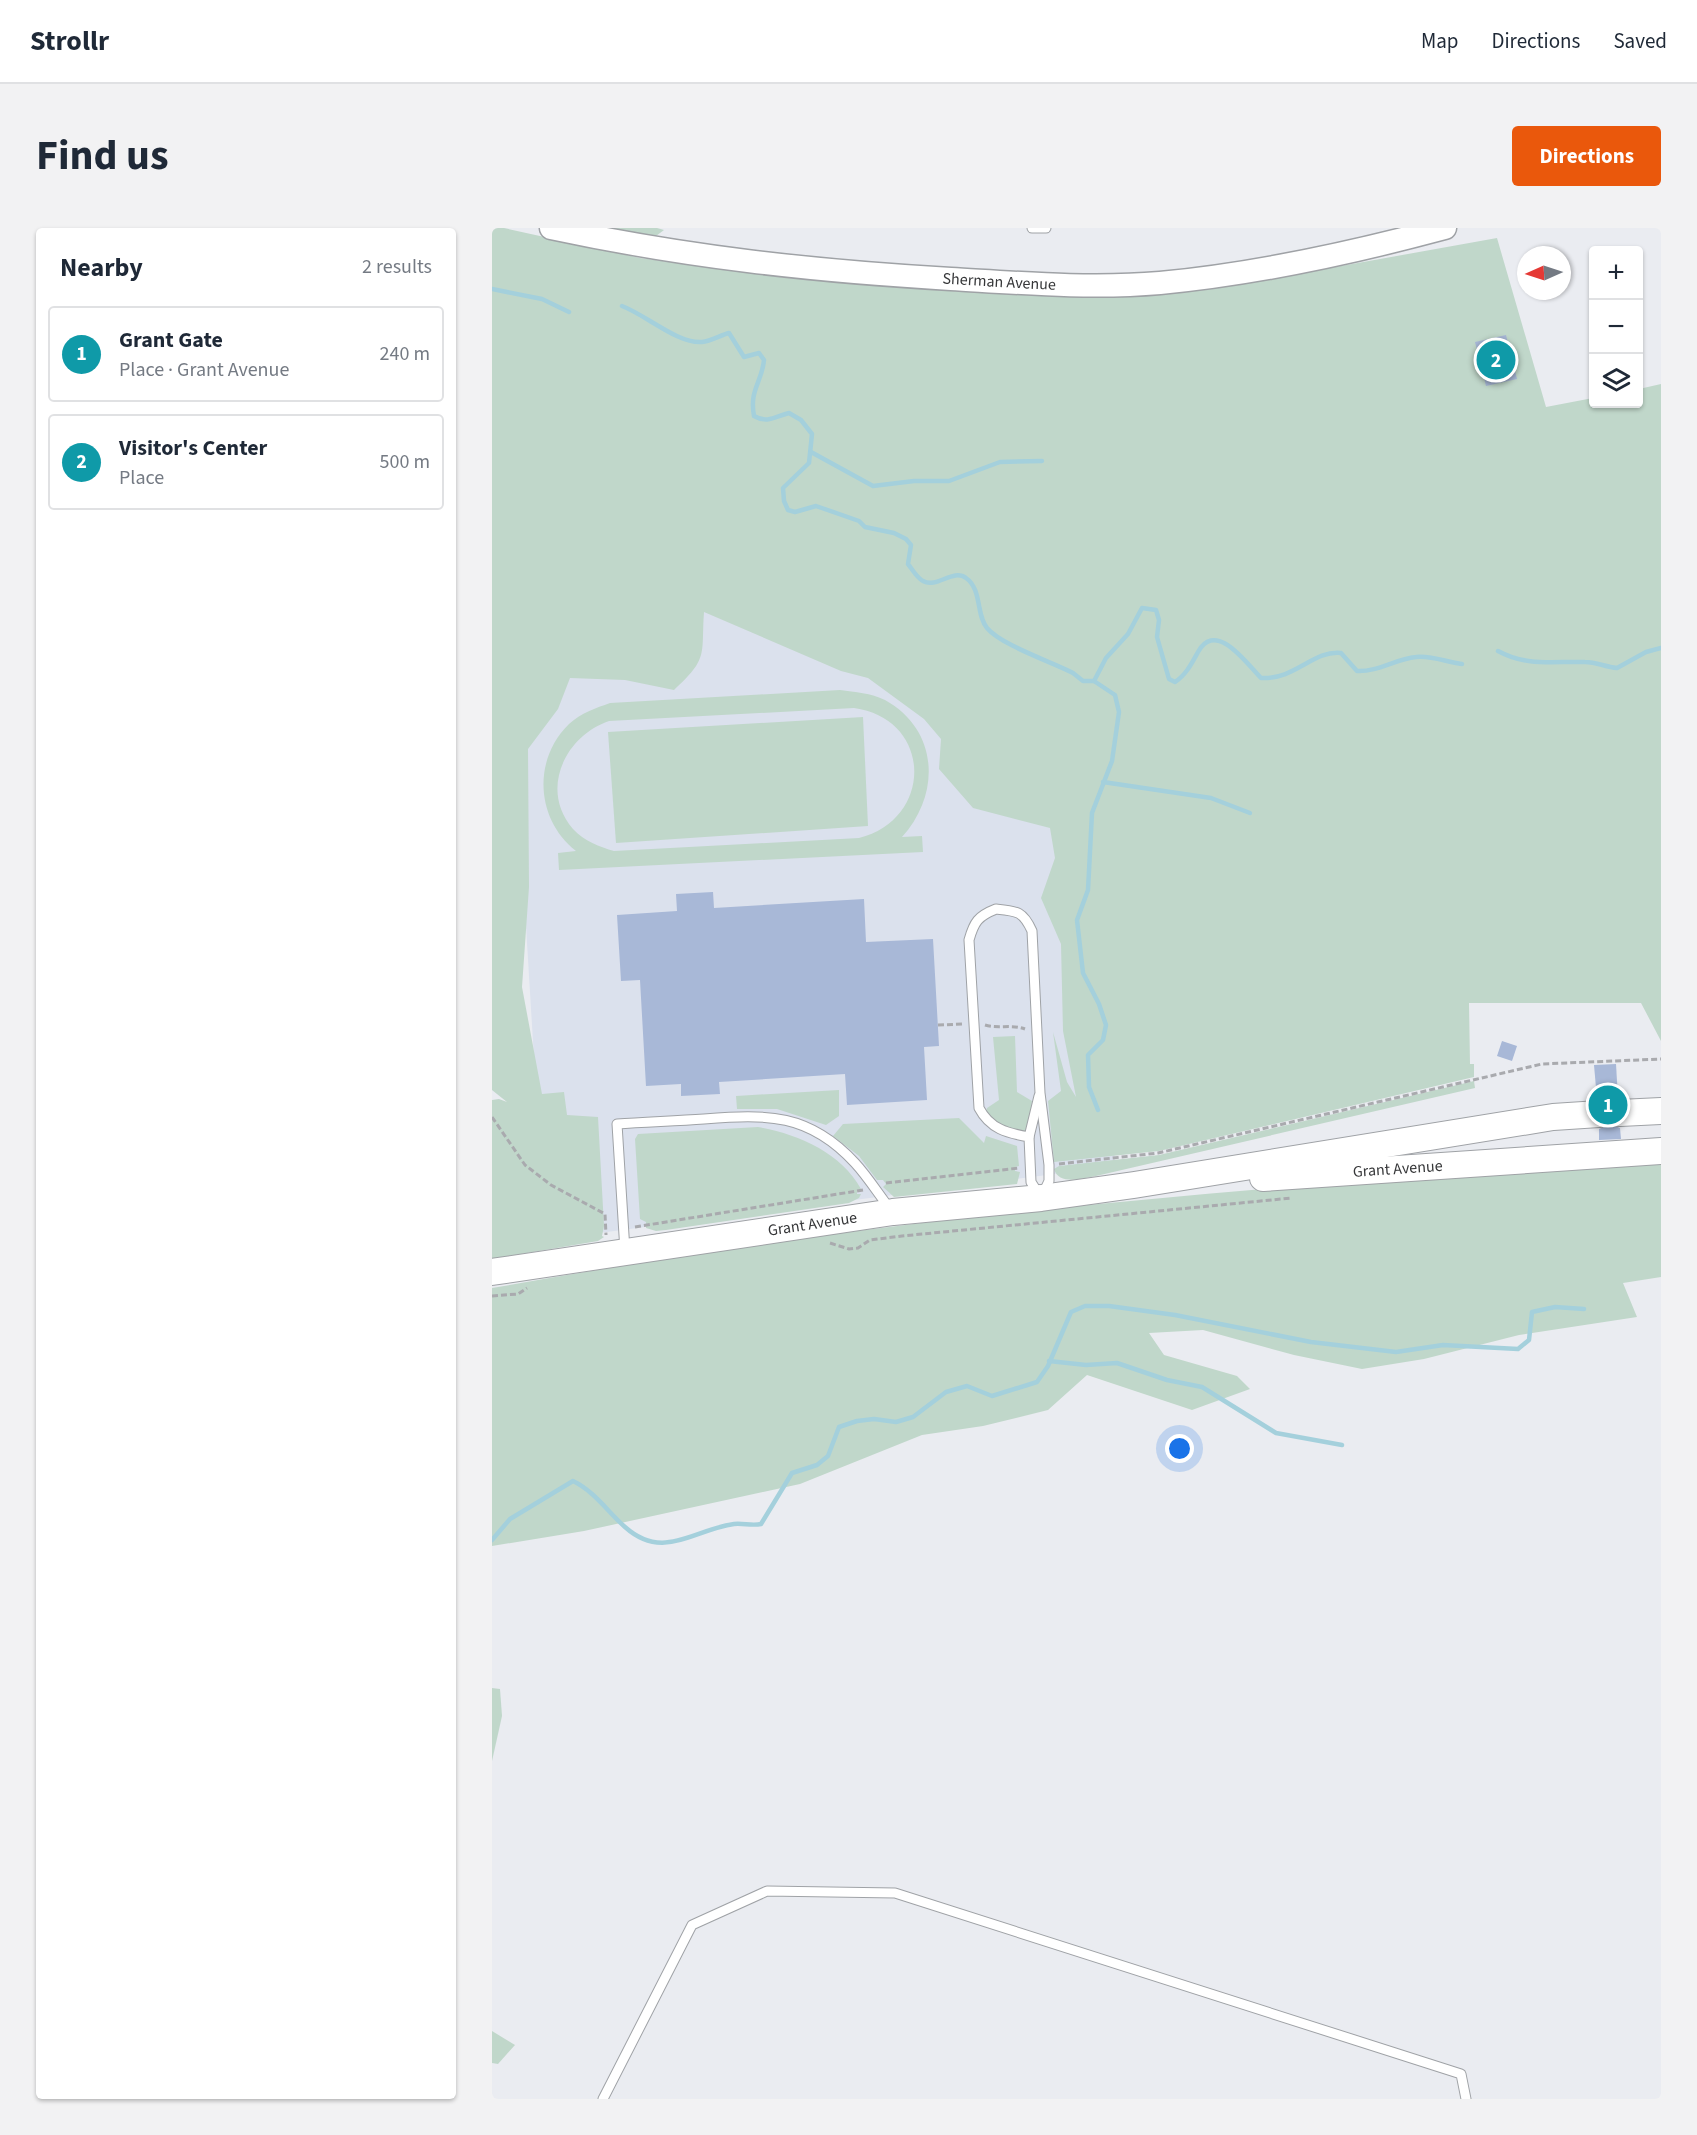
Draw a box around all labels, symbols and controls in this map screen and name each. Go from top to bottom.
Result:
text: Strollr [30,21,109,61]
text: Map [1421,26,1459,56]
text: Directions [1492,26,1580,56]
text: Saved [1613,26,1667,56]
text: Find us [36,126,169,186]
button: Directions [1512,126,1661,186]
north arrow [1517,246,1571,300]
map controls [1589,246,1643,408]
button: + [1589,246,1643,300]
text: Nearby [60,249,143,286]
text: 2 results [362,253,432,281]
street label: Sherman Avenue [942,268,1056,296]
button: − [1589,300,1643,354]
text: Grant Gate [119,324,223,356]
pin: 2 [1476,338,1516,382]
text: 1 [76,340,87,368]
text: 240 m [380,340,430,368]
button: layers [1589,354,1643,408]
text: Place · Grant Avenue [119,356,289,384]
text: Visitor's Center [119,432,267,464]
text: 2 [76,448,87,476]
text: 500 m [380,448,430,476]
text: Place [119,464,164,492]
pin: 1 [1588,1082,1628,1128]
street label: Grant Avenue [1352,1155,1443,1183]
street label: Grant Avenue [766,1207,859,1242]
your location [1165,1434,1194,1463]

